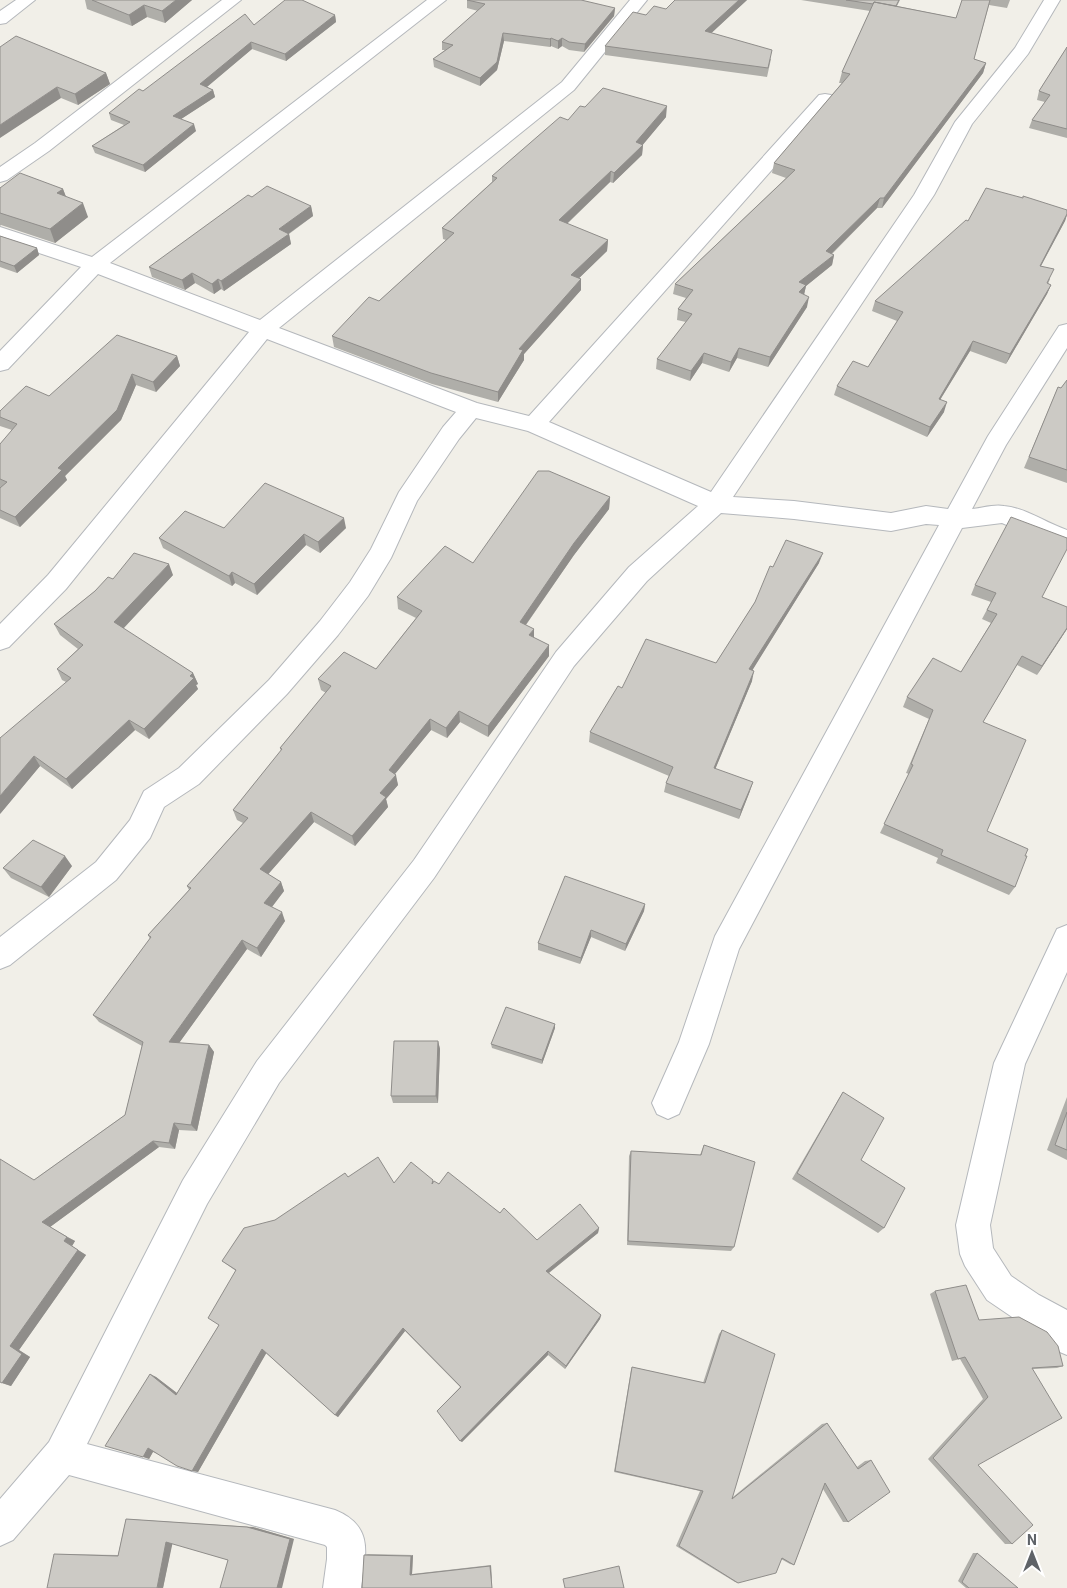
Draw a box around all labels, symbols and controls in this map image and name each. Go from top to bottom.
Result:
north arrow [1007,1528,1057,1578]
text: N [1027,1532,1037,1548]

